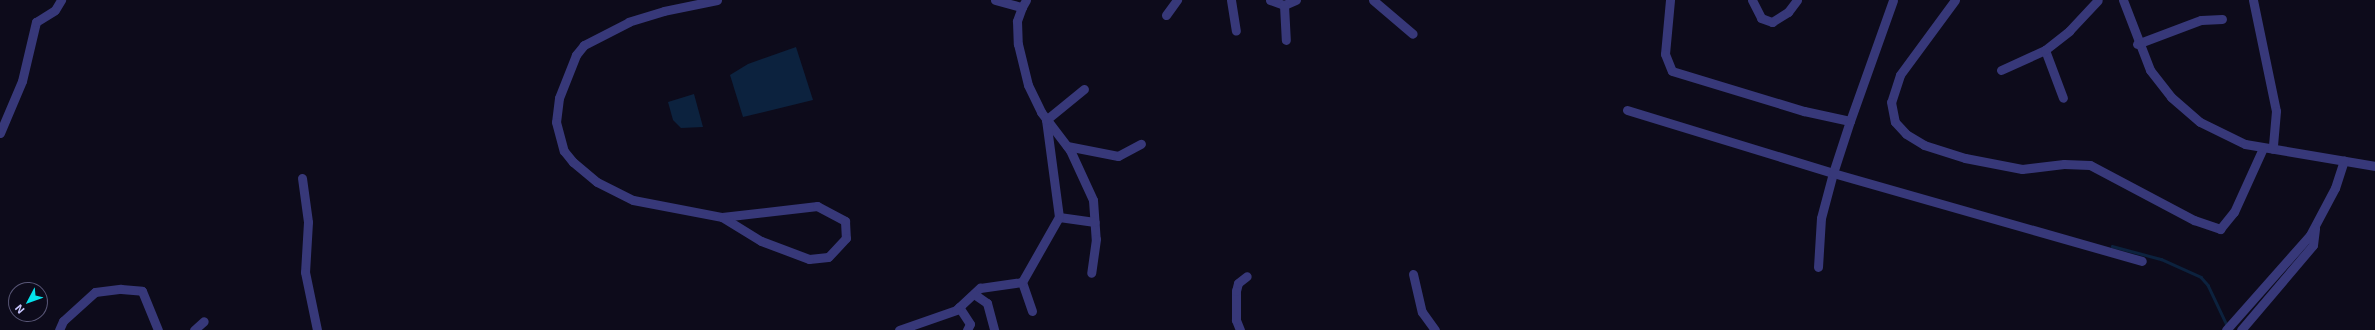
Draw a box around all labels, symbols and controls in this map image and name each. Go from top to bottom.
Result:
north arrow [8,282,48,322]
text: N [12,302,27,317]

